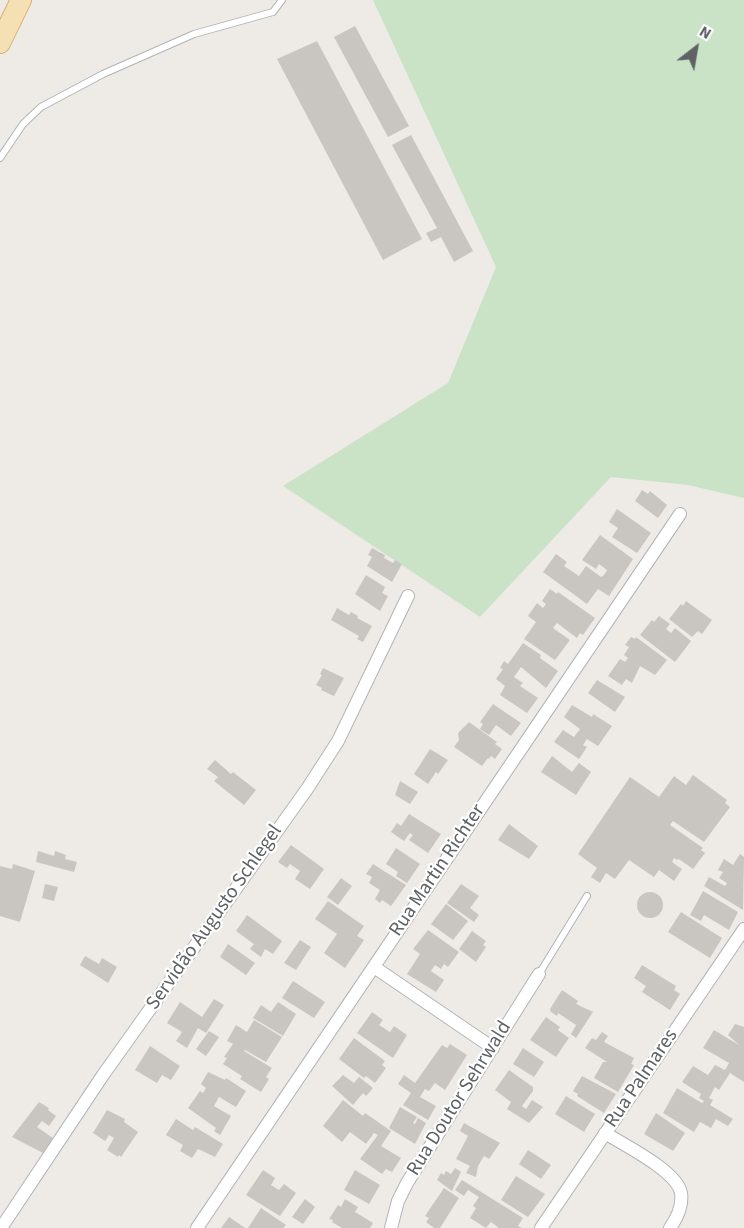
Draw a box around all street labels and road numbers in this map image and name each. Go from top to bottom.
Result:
street label: Rua Martin Richter [385,800,491,942]
street label: Servidão Augusto Schlegel [142,821,288,1015]
street label: Rua Doutor Sehrwald [403,1017,517,1181]
street label: Rua Palmares [600,1025,684,1133]

